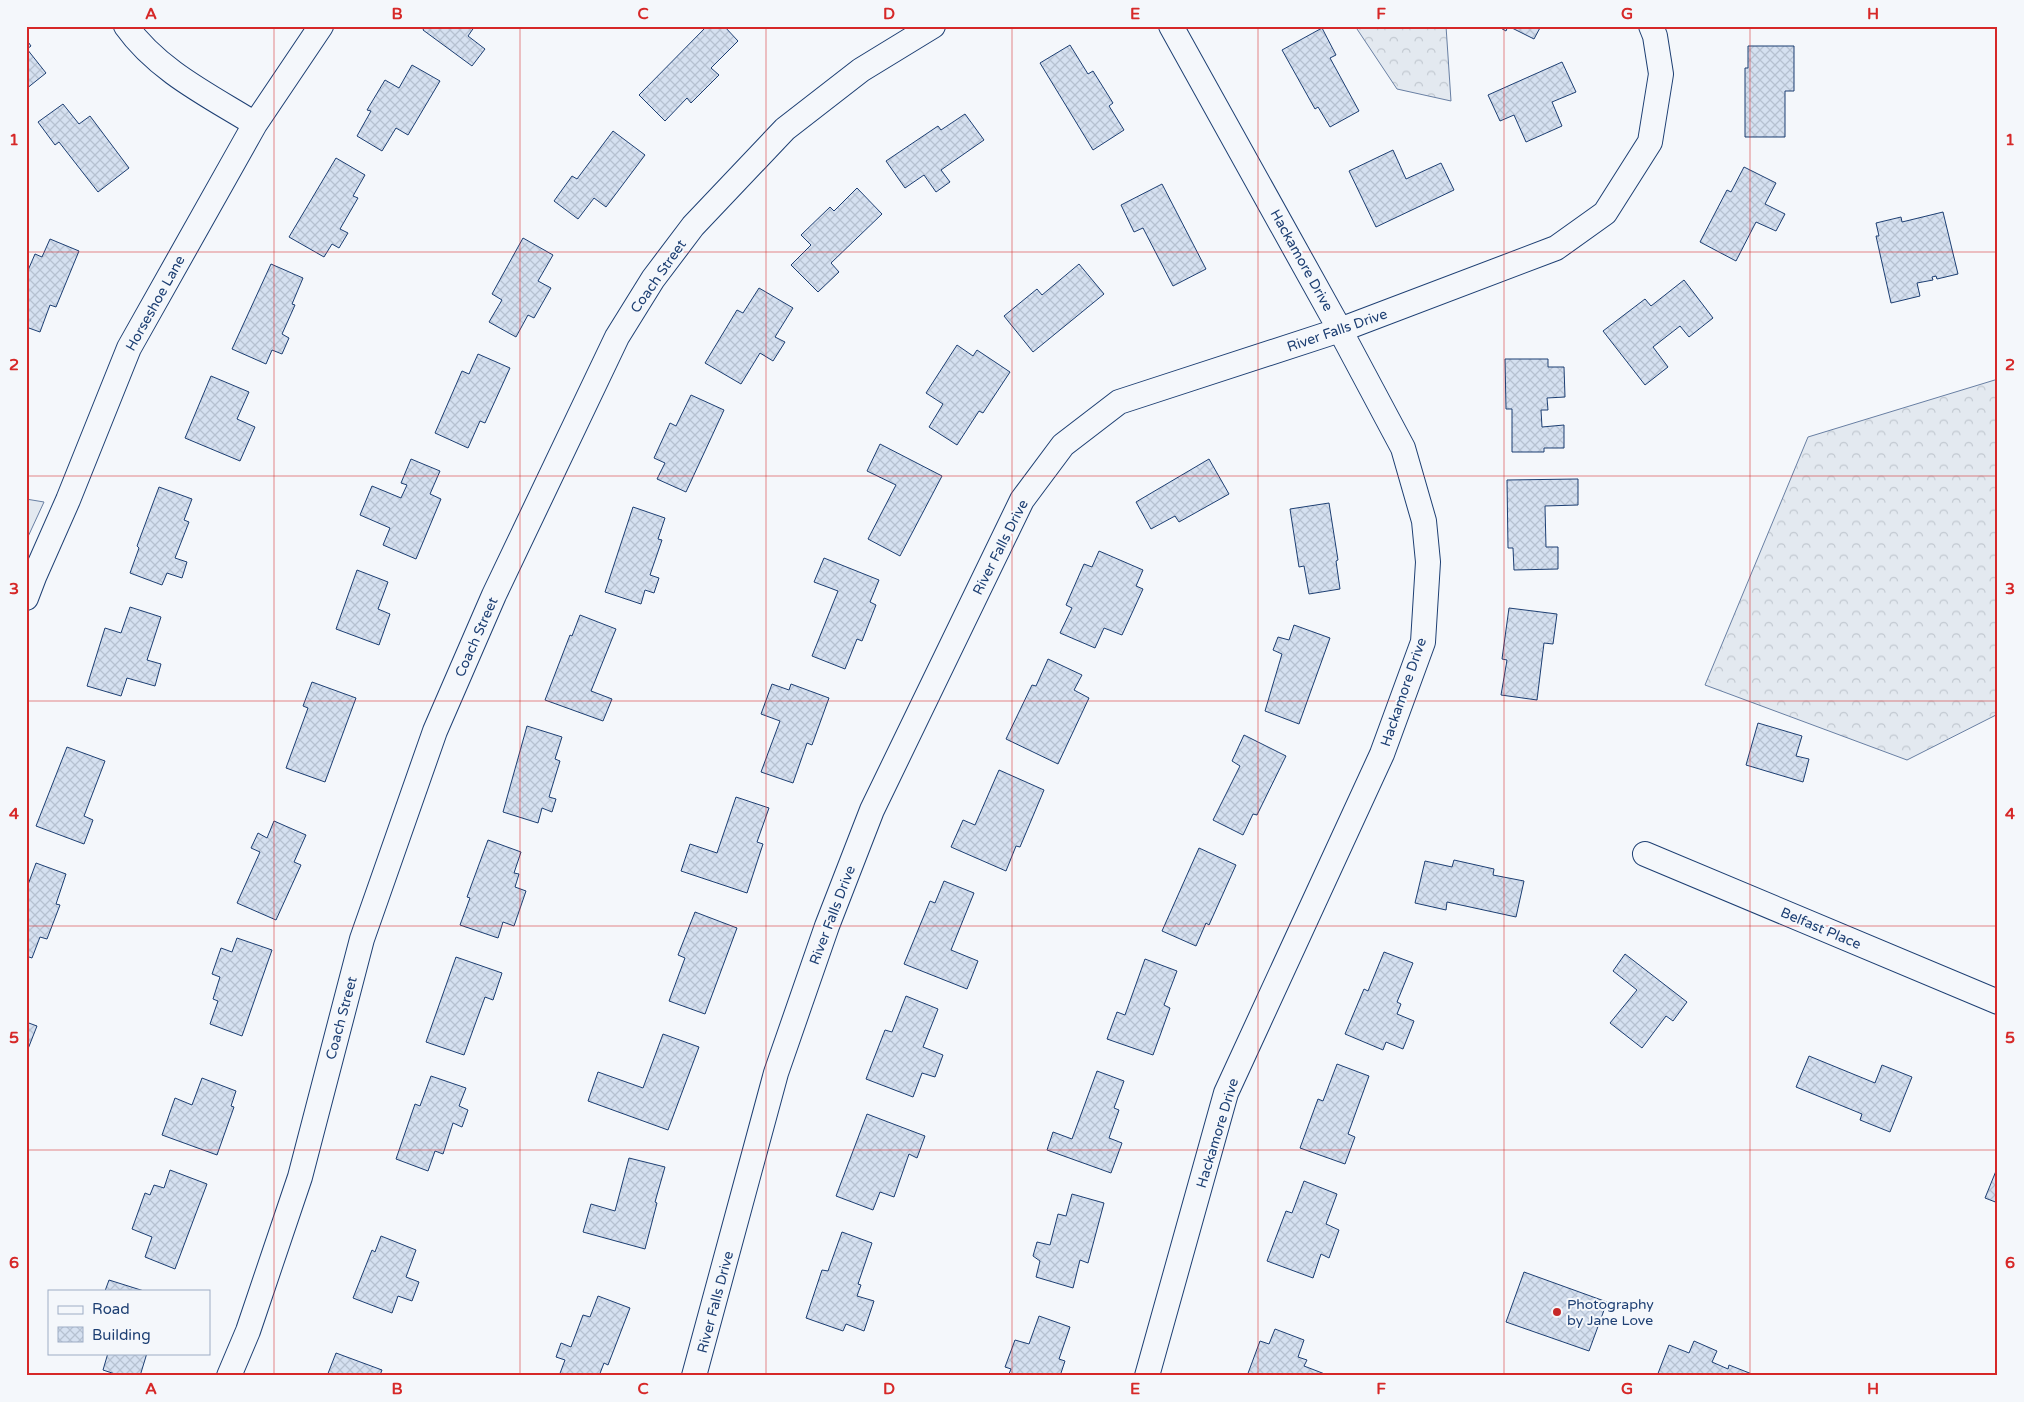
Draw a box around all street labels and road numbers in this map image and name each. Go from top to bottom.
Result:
street label: Hackamore Drive [1267,206,1337,314]
street label: Coach Street [627,236,690,316]
street label: Horseshoe Lane [122,252,189,354]
street label: River Falls Drive [1285,305,1390,356]
street label: River Falls Drive [969,497,1032,598]
street label: Coach Street [451,594,502,680]
street label: Hackamore Drive [1377,636,1430,749]
street label: River Falls Drive [806,863,859,967]
street label: Belfast Place [1778,904,1864,953]
street label: Coach Street [322,974,361,1062]
street label: Hackamore Drive [1193,1076,1242,1190]
street label: River Falls Drive [694,1249,737,1355]

